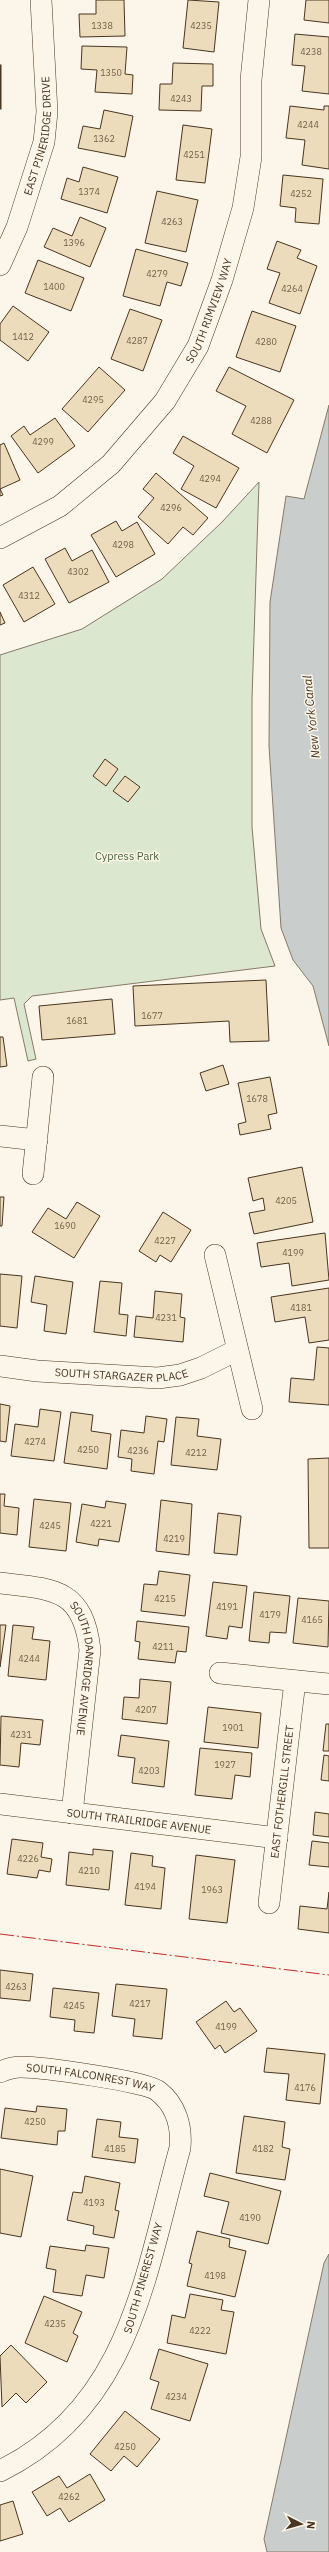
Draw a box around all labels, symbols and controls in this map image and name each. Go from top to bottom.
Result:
house number: 1338 [91,20,113,31]
house number: 4235 [190,20,212,31]
house number: 4238 [300,46,322,57]
house number: 1350 [100,67,122,78]
street label: EAST PINERIDGE DRIVE [21,76,54,197]
house number: 4243 [170,93,192,104]
house number: 4244 [297,119,319,130]
house number: 1362 [93,133,115,144]
house number: 4251 [183,149,205,160]
house number: 1374 [78,186,100,197]
house number: 4252 [290,188,312,199]
house number: 4263 [161,216,183,227]
house number: 1396 [63,237,85,248]
street label: SOUTH RIMVIEW WAY [182,256,235,366]
house number: 4279 [146,268,168,279]
house number: 1400 [43,281,65,292]
house number: 4264 [281,283,303,294]
house number: 1412 [12,331,34,342]
house number: 4287 [126,335,148,346]
house number: 4280 [255,336,277,347]
house number: 4295 [82,394,104,405]
house number: 4288 [250,415,272,426]
house number: 4299 [32,436,54,447]
house number: 4294 [199,473,221,484]
house number: 4296 [160,502,182,513]
house number: 4298 [112,539,134,550]
house number: 4302 [67,566,89,577]
house number: 4312 [18,590,40,601]
water label: New York Canal [299,674,323,759]
park label: Cypress Park [95,849,159,863]
house number: 1677 [141,1010,163,1021]
house number: 1681 [66,1015,88,1026]
house number: 1678 [246,1093,268,1104]
house number: 4205 [275,1195,297,1206]
house number: 1690 [54,1220,76,1231]
house number: 4227 [154,1235,176,1246]
house number: 4199 [282,1247,304,1258]
house number: 4181 [290,1302,312,1313]
house number: 4231 [155,1312,177,1323]
street label: SOUTH STARGAZER PLACE [54,1365,190,1385]
house number: 4274 [24,1436,46,1447]
house number: 4250 [77,1444,99,1455]
house number: 4236 [127,1445,149,1456]
house number: 4212 [185,1447,207,1458]
house number: 4221 [90,1518,112,1529]
house number: 4245 [39,1520,61,1531]
house number: 4219 [163,1533,185,1544]
house number: 4215 [154,1593,176,1604]
street label: SOUTH DANRIDGE AVENUE [67,1598,97,1736]
house number: 4191 [216,1601,238,1612]
house number: 4179 [259,1609,281,1620]
house number: 4165 [301,1614,323,1625]
house number: 4211 [152,1641,174,1652]
house number: 4244 [18,1653,40,1664]
house number: 4207 [135,1704,157,1715]
house number: 1901 [222,1722,244,1733]
street label: EAST FOTHERGILL STREET [267,1724,297,1859]
house number: 4231 [10,1729,32,1740]
house number: 1927 [214,1759,236,1770]
house number: 4203 [138,1765,160,1776]
street label: SOUTH TRAILRIDGE AVENUE [66,1805,212,1837]
house number: 4226 [17,1853,39,1864]
house number: 4210 [78,1865,100,1876]
house number: 4194 [134,1881,156,1892]
house number: 1963 [201,1884,223,1895]
house number: 4263 [5,1981,27,1992]
house number: 4217 [129,1998,151,2009]
house number: 4245 [63,2000,85,2011]
house number: 4199 [215,2021,237,2032]
street label: SOUTH FALCONREST WAY [26,2060,157,2095]
house number: 4176 [294,2082,316,2093]
house number: 4250 [24,2116,46,2127]
house number: 4185 [104,2143,126,2154]
house number: 4182 [252,2143,274,2154]
house number: 4193 [83,2197,105,2208]
house number: 4190 [239,2212,261,2223]
street label: SOUTH PINEREST WAY [120,2220,166,2335]
house number: 4198 [204,2270,226,2281]
house number: 4235 [44,2318,66,2329]
house number: 4222 [189,2325,211,2336]
house number: 4234 [165,2391,187,2402]
house number: 4250 [114,2441,136,2452]
house number: 4262 [58,2491,80,2502]
north arrow [281,2504,321,2544]
text: N [304,2520,318,2530]

